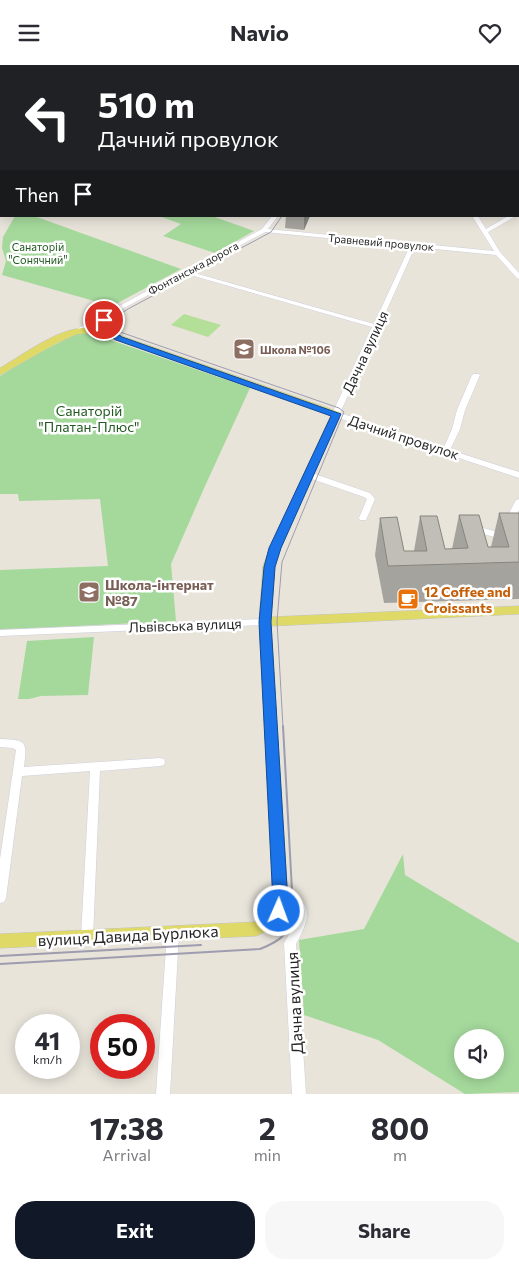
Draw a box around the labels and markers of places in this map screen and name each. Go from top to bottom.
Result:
pin [83,299,125,341]
school or university icon: Школа №106 [232,337,256,361]
place label: Школа №106 [260,343,331,356]
place label: Школа-інтернат №87 [105,576,214,609]
school or university icon: Школа-інтернат №87 [77,580,101,604]
place label: 12 Coffee and Croissants [424,583,511,616]
cafe icon: 12 Coffee and Croissants [396,587,420,611]

